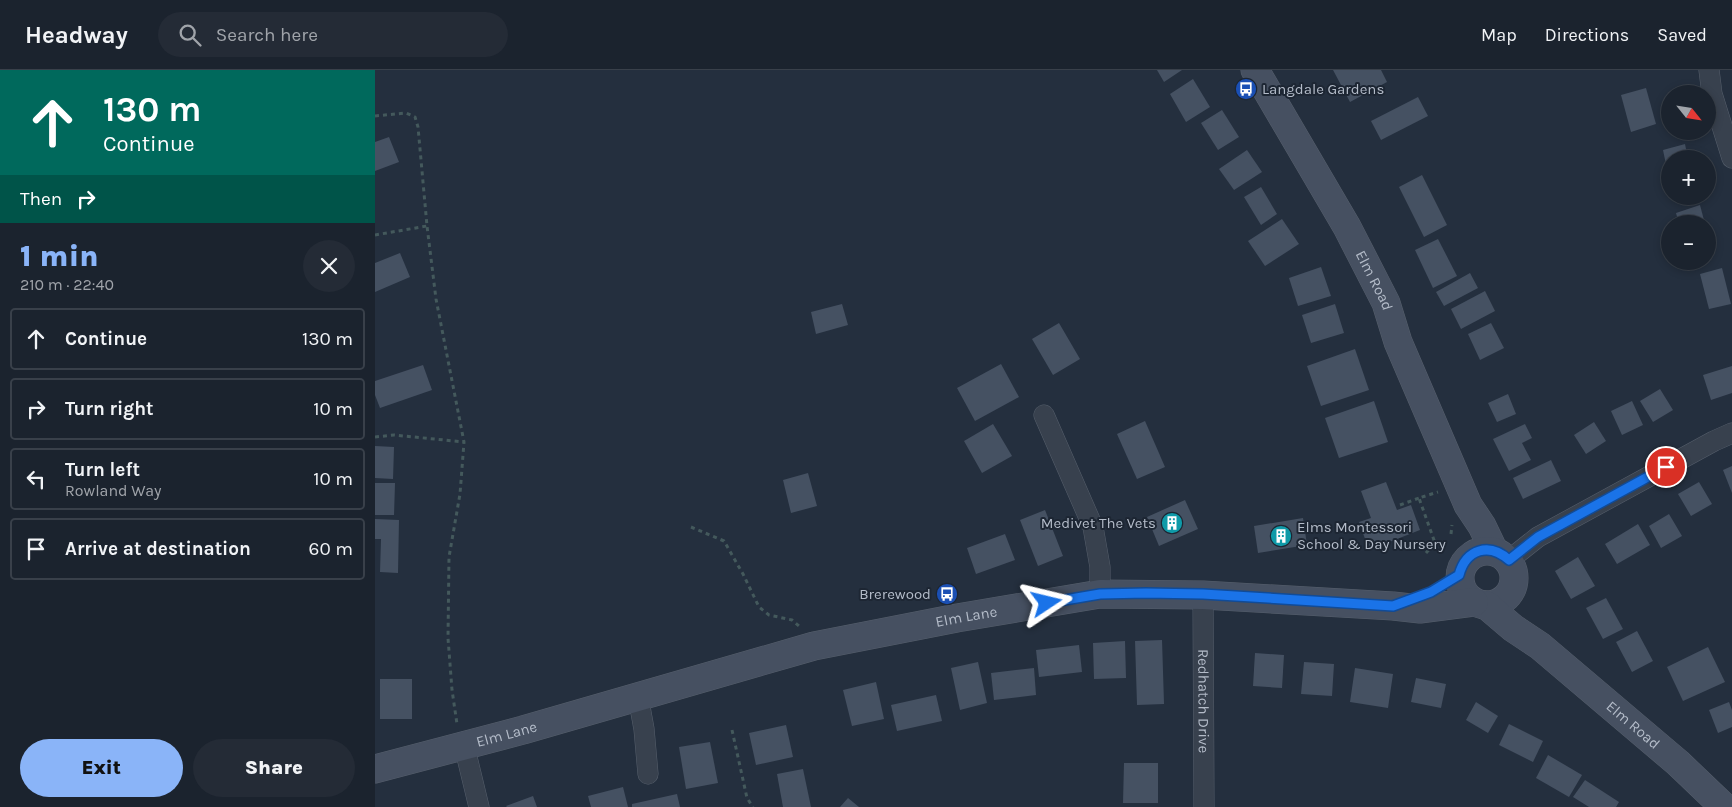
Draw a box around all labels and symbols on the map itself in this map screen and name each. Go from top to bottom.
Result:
bus stop icon: Langdale Gardens [1234,77,1258,101]
place label: Langdale Gardens [1262,80,1384,98]
north arrow [1661,85,1716,140]
street label: Elm Road [1352,247,1397,312]
pin [1645,446,1687,488]
building icon: Medivet The Vets [1160,511,1184,535]
place label: Medivet The Vets [1041,514,1156,532]
place label: Elms Montessori School & Day Nursery [1297,518,1446,553]
building icon: Elms Montessori School & Day Nursery [1269,524,1293,548]
position arrow [1020,576,1072,628]
bus stop icon: Brerewood [935,582,959,606]
place label: Brerewood [859,585,931,603]
street label: Elm Lane [934,602,998,631]
street label: Redhatch Drive [1194,649,1213,753]
street label: Elm Road [1603,697,1664,753]
street label: Elm Lane [474,717,539,751]

